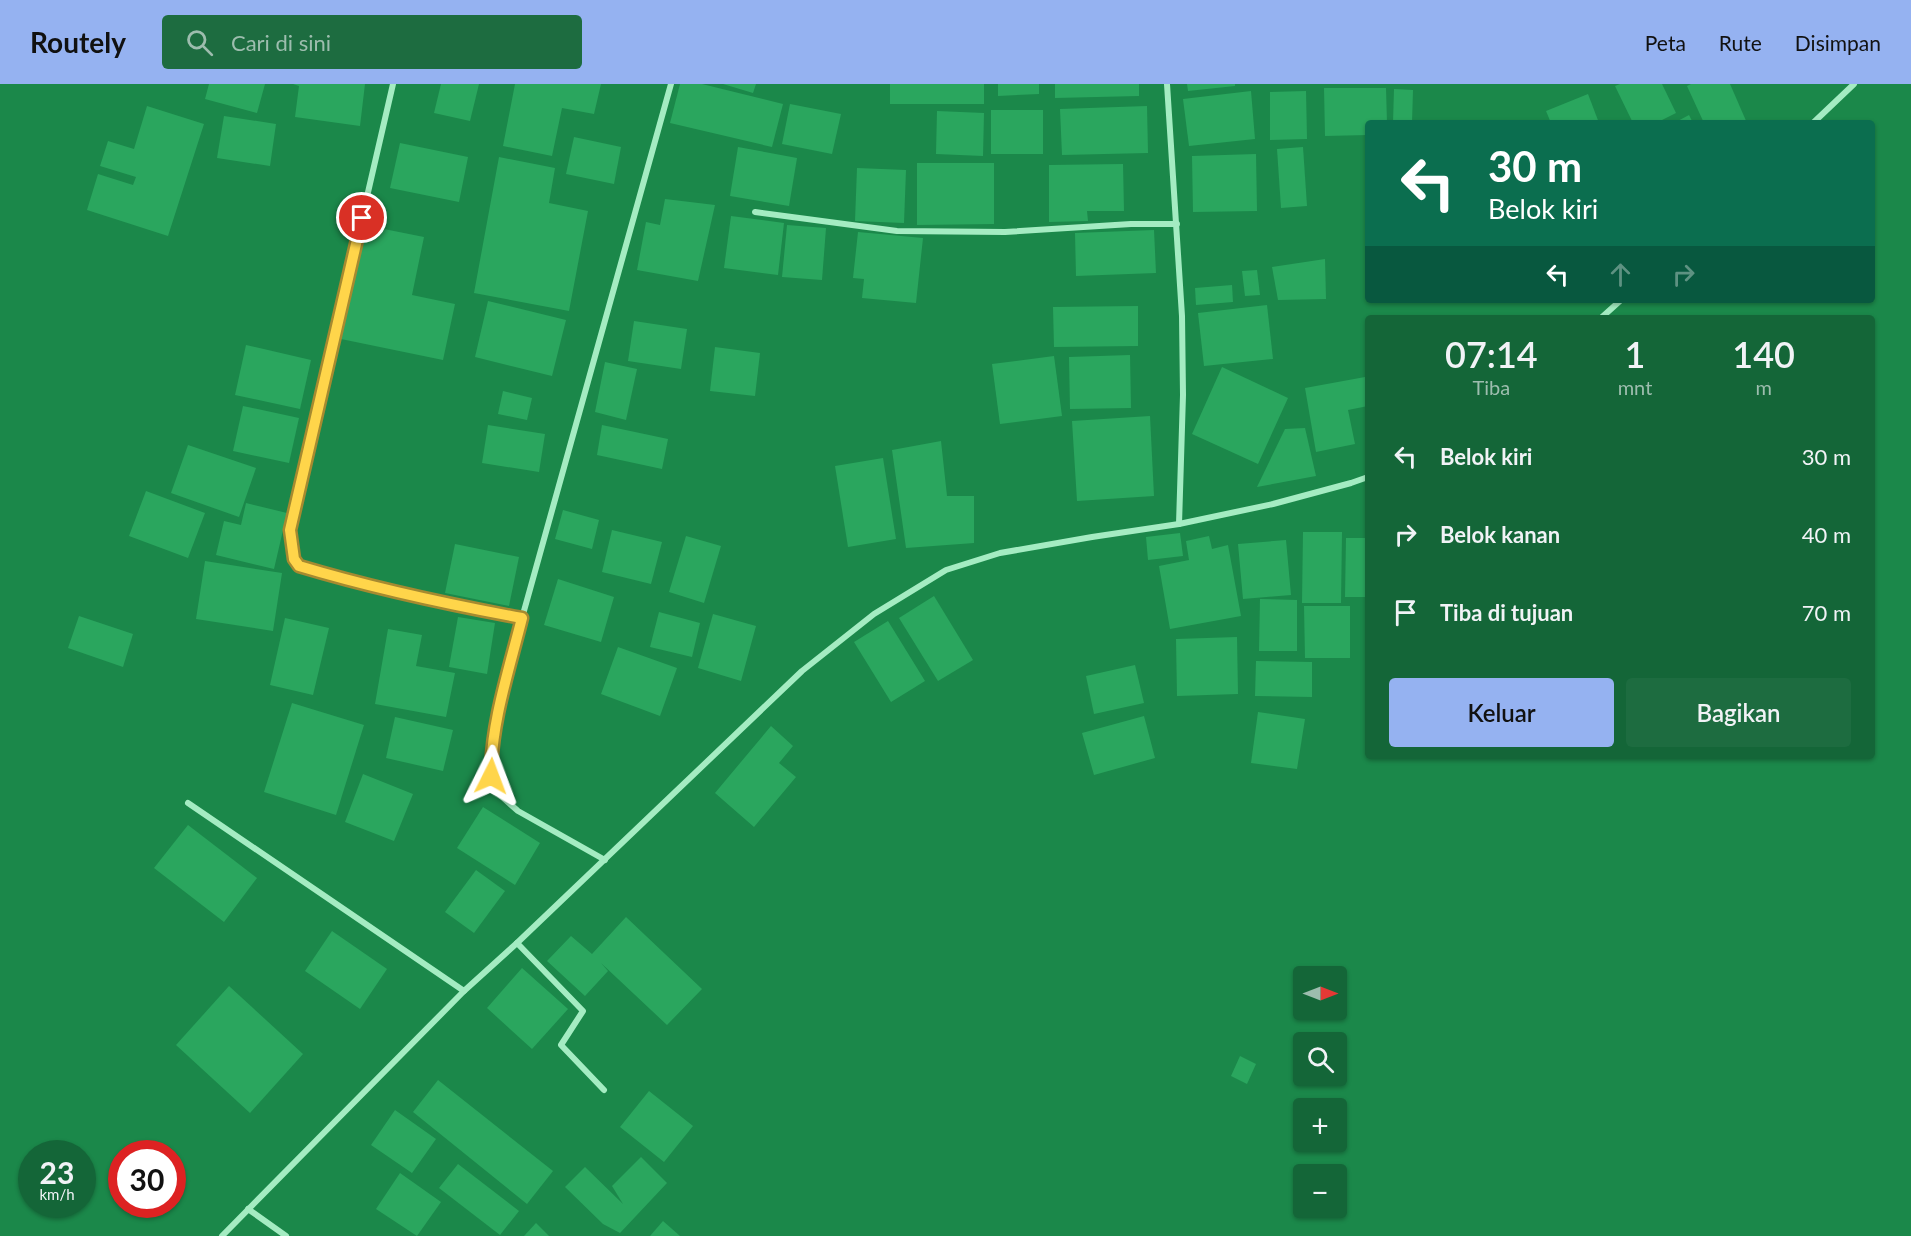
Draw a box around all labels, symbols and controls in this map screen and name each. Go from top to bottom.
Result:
search box [162,15,582,69]
text: Routely [30,25,126,59]
icon: search [183,26,216,59]
text: Cari di sini [231,29,331,56]
text: Peta [1645,30,1686,55]
text: Rute [1719,30,1762,55]
text: Disimpan [1795,30,1881,55]
text: 30 m [1488,141,1582,191]
icon: left [1389,144,1467,222]
pin [336,192,387,243]
text: Belok kiri [1488,192,1598,225]
icon: arrive [345,201,378,234]
icon: left [1541,258,1574,291]
icon: ahead [1604,258,1637,291]
icon: right [1667,258,1700,291]
text: 07:14 [1445,332,1538,376]
text: 1 [1625,332,1645,376]
text: 140 [1732,332,1795,376]
text: Tiba [1472,375,1510,399]
text: mnt [1618,375,1652,399]
text: m [1755,375,1772,399]
icon: left [1389,440,1422,473]
text: Belok kiri [1440,443,1532,470]
text: 30 m [1802,443,1851,470]
icon: right [1389,518,1422,551]
text: Belok kanan [1440,521,1560,548]
text: 40 m [1802,521,1851,548]
icon: arrive [1389,596,1422,629]
text: Tiba di tujuan [1440,599,1573,626]
text: 70 m [1802,599,1851,626]
button: Keluar [1389,678,1614,747]
button: Bagikan [1626,678,1851,747]
position arrow [459,744,523,808]
north arrow [1293,966,1347,1020]
map controls [1293,966,1347,1218]
button: search [1293,1032,1347,1086]
button: + [1293,1098,1347,1152]
speed limit sign: 30 [108,1140,186,1218]
text: 23 [40,1154,74,1190]
button: − [1293,1164,1347,1218]
text: km/h [39,1185,75,1203]

